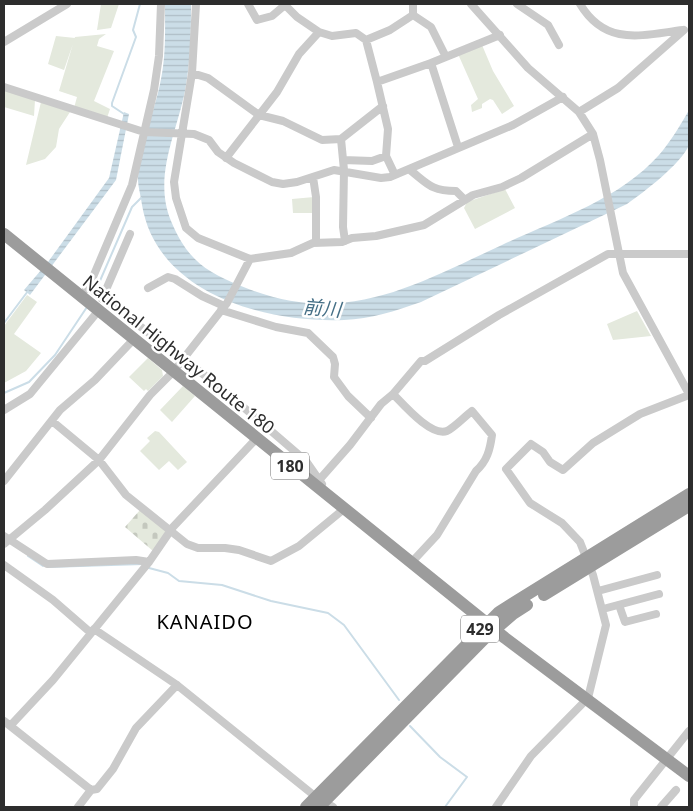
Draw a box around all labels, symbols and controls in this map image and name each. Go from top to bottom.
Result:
street label: National Highway Route 180 [78,269,280,439]
water label: 前川 [302,293,344,323]
road number: 180 [271,452,309,480]
district label: KANAIDO [156,608,254,635]
road number: 429 [461,616,499,642]

